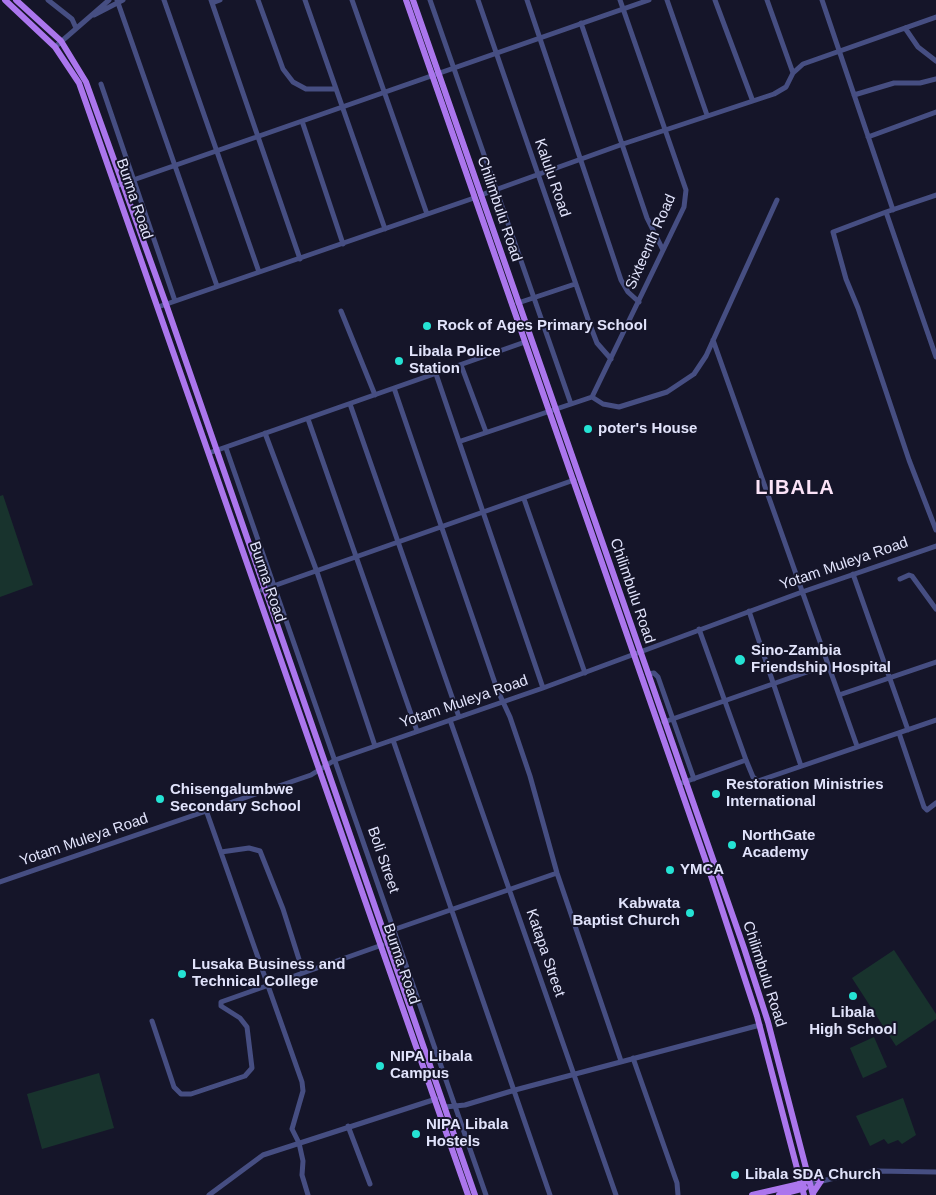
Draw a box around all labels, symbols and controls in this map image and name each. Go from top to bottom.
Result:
street label: Kalulu Road [530,136,574,220]
street label: Chilimbulu Road [473,154,525,264]
street label: Burma Road [112,156,156,242]
street label: Sixteenth Road [622,191,680,293]
place label: Rock of Ages Primary School [437,317,647,335]
marker: Rock of Ages Primary School [421,320,433,332]
place label: Libala Police Station [409,343,501,378]
marker: Libala Police Station [393,355,405,367]
place label: poter's House [598,420,697,438]
marker: poter's House [582,423,594,435]
district label: LIBALA [755,476,835,500]
street label: Yotam Muleya Road [777,534,911,594]
street label: Chilimbulu Road [606,536,658,646]
street label: Burma Road [245,539,289,625]
place label: Sino-Zambia Friendship Hospital [751,642,891,677]
marker: Sino-Zambia Friendship Hospital [733,653,747,667]
street label: Yotam Muleya Road [397,672,531,732]
place label: Restoration Ministries International [726,776,884,811]
place label: Chisengalumbwe Secondary School [170,781,301,816]
marker: Restoration Ministries International [710,788,722,800]
marker: Chisengalumbwe Secondary School [154,793,166,805]
street label: Yotam Muleya Road [17,810,151,870]
street label: Boli Street [363,824,403,896]
place label: NorthGate Academy [742,827,815,862]
marker: NorthGate Academy [726,839,738,851]
place label: YMCA [680,861,724,879]
marker: YMCA [664,864,676,876]
place label: Kabwata Baptist Church [572,895,680,930]
street label: Katapa Street [522,907,568,999]
marker: Kabwata Baptist Church [684,907,696,919]
street label: Chilimbulu Road [738,919,790,1029]
street label: Burma Road [379,921,423,1007]
place label: Lusaka Business and Technical College [192,956,345,991]
marker: Lusaka Business and Technical College [176,968,188,980]
marker: Libala High School [847,990,859,1002]
place label: Libala High School [809,1004,897,1039]
place label: NIPA Libala Campus [390,1048,472,1083]
marker: NIPA Libala Campus [374,1060,386,1072]
place label: NIPA Libala Hostels [426,1116,508,1151]
marker: NIPA Libala Hostels [410,1128,422,1140]
place label: Libala SDA Church [745,1166,881,1184]
marker: Libala SDA Church [729,1169,741,1181]

